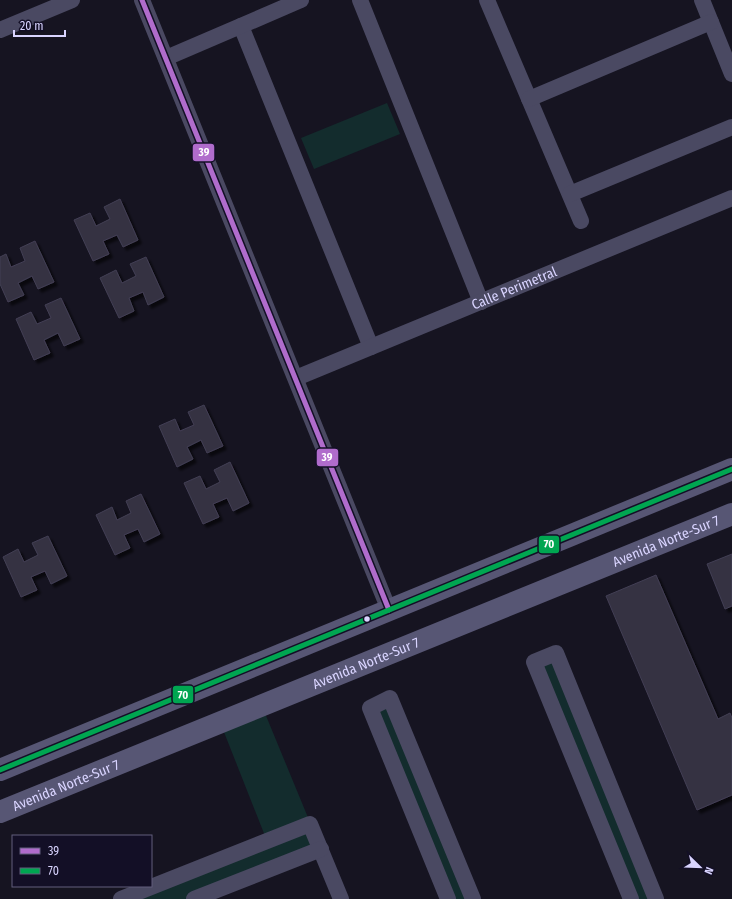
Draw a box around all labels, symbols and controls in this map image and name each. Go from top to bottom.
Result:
scale bar [14,12,65,38]
text: 20 m [20,19,44,33]
line badge: 39 [192,143,215,162]
text: 39 [198,146,210,159]
street label: Calle Perimetral [469,263,560,314]
line badge: 39 [316,448,339,467]
text: 39 [321,451,333,464]
street label: Avenida Norte-Sur 7 [610,512,722,571]
line badge: 70 [538,535,560,554]
text: 70 [544,538,554,551]
unlabelled marker [362,614,372,624]
street label: Avenida Norte-Sur 7 [310,634,422,693]
line badge: 70 [172,685,194,704]
text: 70 [178,689,188,702]
street label: Avenida Norte-Sur 7 [10,756,122,815]
legend [12,835,152,887]
text: 39 [48,844,59,858]
north arrow [680,847,720,887]
text: 70 [48,864,59,878]
text: N [701,865,716,876]

